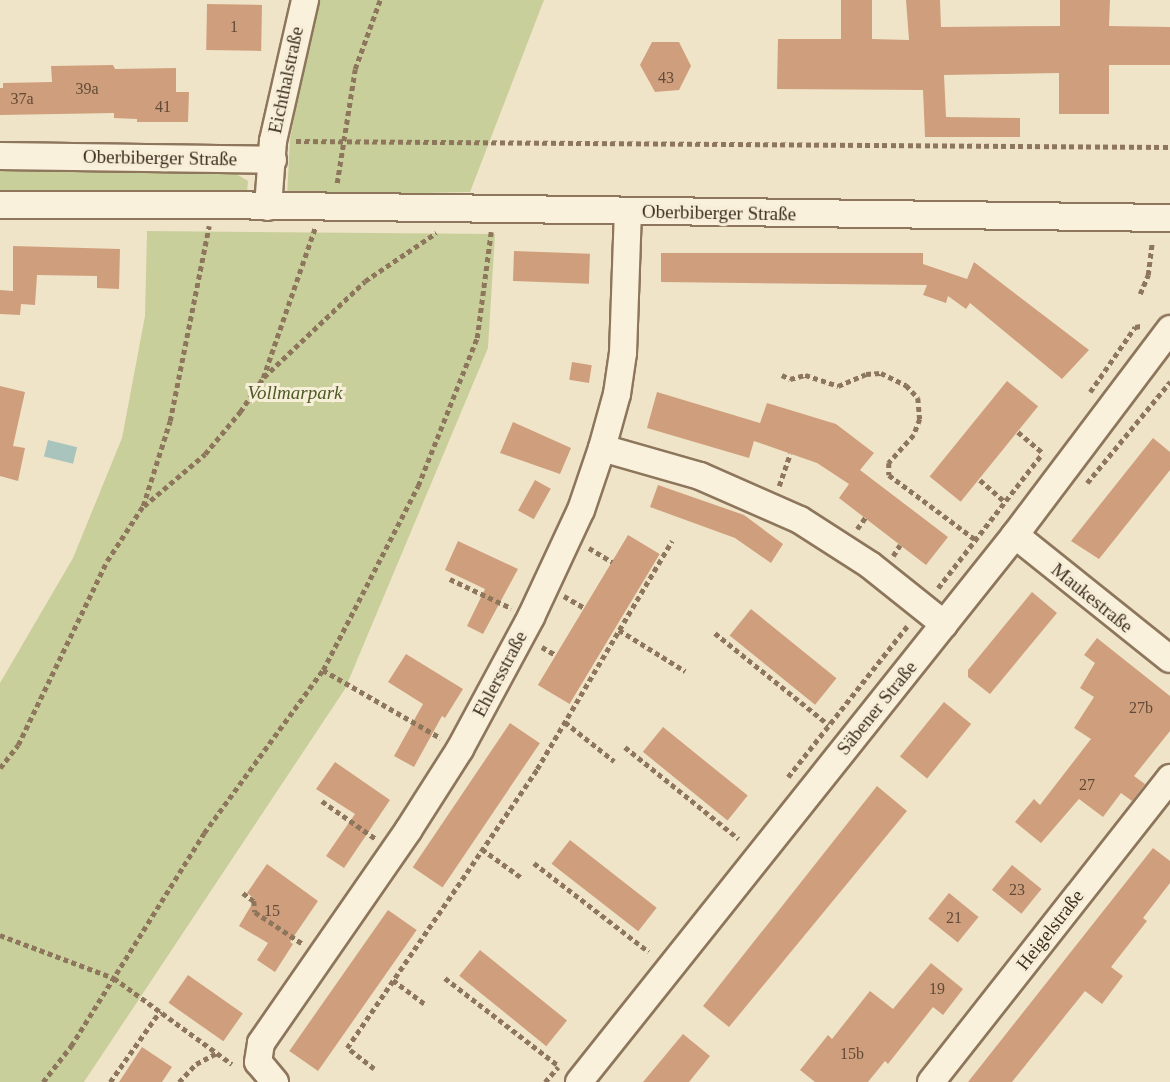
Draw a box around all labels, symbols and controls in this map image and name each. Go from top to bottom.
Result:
house number: 1 [230,17,238,37]
street label: Eichthalstraße [264,24,308,136]
house number: 43 [658,68,674,88]
house number: 39a [75,79,99,99]
house number: 37a [10,89,34,109]
house number: 41 [155,97,171,117]
street label: Oberbiberger Straße [83,145,237,171]
street label: Oberbiberger Straße [642,200,796,226]
park label: Vollmarpark [248,382,342,404]
street label: Maukestraße [1047,558,1137,638]
street label: Ehlersstraße [468,627,532,721]
street label: Säbener Straße [832,656,922,760]
house number: 27b [1129,698,1153,718]
house number: 27 [1079,775,1095,795]
house number: 23 [1009,880,1025,900]
street label: Heigelstraße [1011,885,1089,975]
house number: 15 [264,901,280,921]
house number: 21 [946,908,962,928]
house number: 19 [929,979,945,999]
house number: 15b [840,1044,864,1064]

